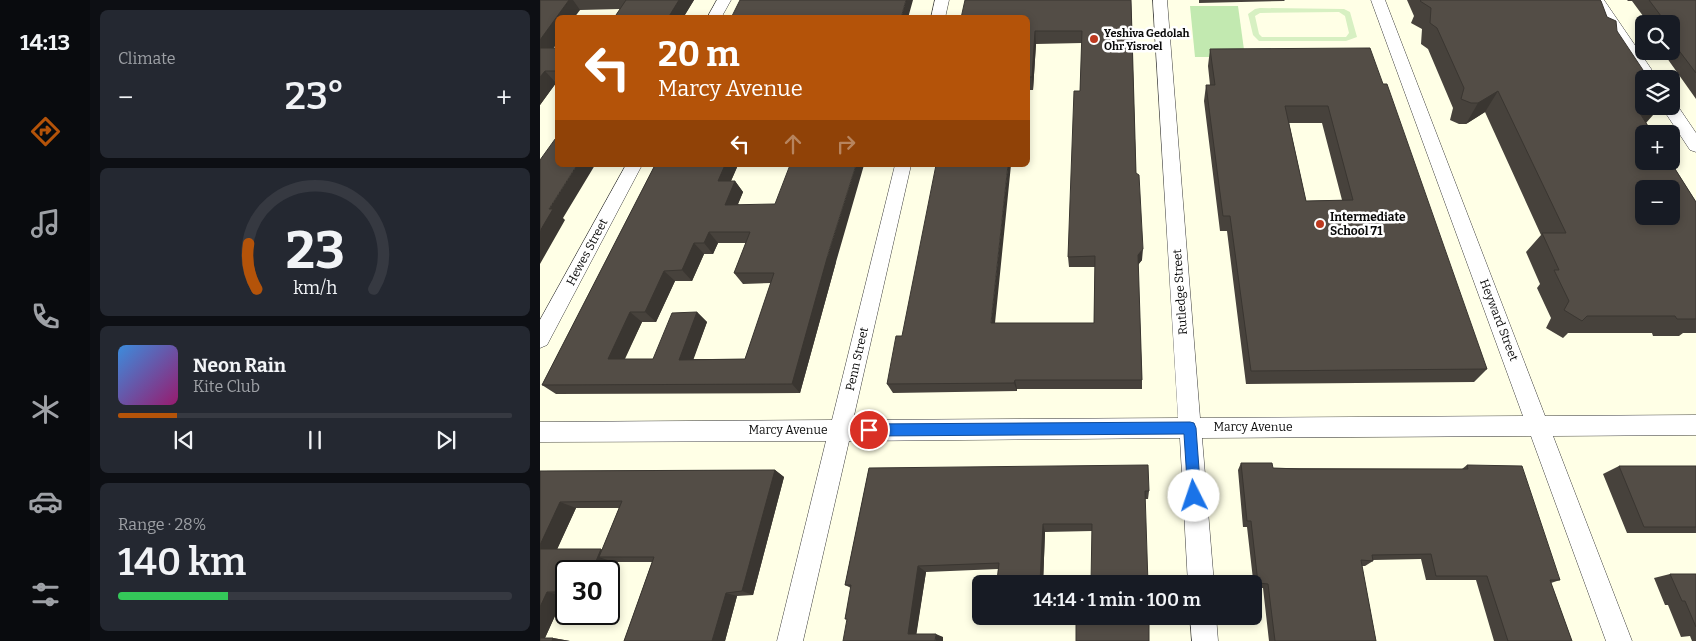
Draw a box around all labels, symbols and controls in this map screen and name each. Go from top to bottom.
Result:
map controls [1635,15,1680,225]
button: search [1635,15,1680,60]
place label: Yeshiva Gedolah Ohr Yisroel [1104,27,1190,53]
text: 14:13 [20,29,70,56]
text: 20 m [658,33,740,75]
marker: Yeshiva Gedolah Ohr Yisroel [1088,33,1100,45]
icon: left [575,35,640,100]
text: Climate [118,49,176,68]
button: layers [1635,70,1680,115]
text: 23° [285,73,345,119]
text: Marcy Avenue [658,75,803,102]
text: − [118,81,133,114]
text: + [496,81,512,114]
icon: directions [28,114,63,149]
button: + [1635,125,1680,170]
icon: left [726,130,754,158]
icon: ahead [779,130,807,158]
icon: right [832,130,860,158]
button: − [1635,180,1680,225]
icon: music [28,206,63,241]
place label: Intermediate School 71 [1330,210,1406,238]
street label: Hewes Street [564,216,611,288]
marker: Intermediate School 71 [1314,218,1326,230]
text: 23 [285,219,345,282]
street label: Rutledge Street [1170,248,1190,335]
text: km/h [293,277,337,299]
street label: Heyward Street [1477,277,1521,364]
icon: phone [28,299,63,334]
street label: Penn Street [843,325,871,392]
text: Neon Rain [193,354,286,377]
text: Kite Club [193,377,260,396]
icon: climate [28,392,63,427]
pin [848,409,890,451]
icon: arrive [855,416,883,444]
street label: Marcy Avenue [1214,420,1292,434]
street label: Marcy Avenue [749,423,827,437]
icon: previous [170,426,198,454]
icon: pause [301,426,329,454]
icon: next [432,426,460,454]
position arrow [1167,469,1219,521]
icon: car [28,484,63,519]
text: Range · 28% [118,515,206,534]
text: 140 km [118,539,246,585]
speed limit sign: 30 [555,560,620,625]
icon: filters [28,577,63,612]
text: 14:14 · 1 min · 100 m [1033,588,1201,611]

